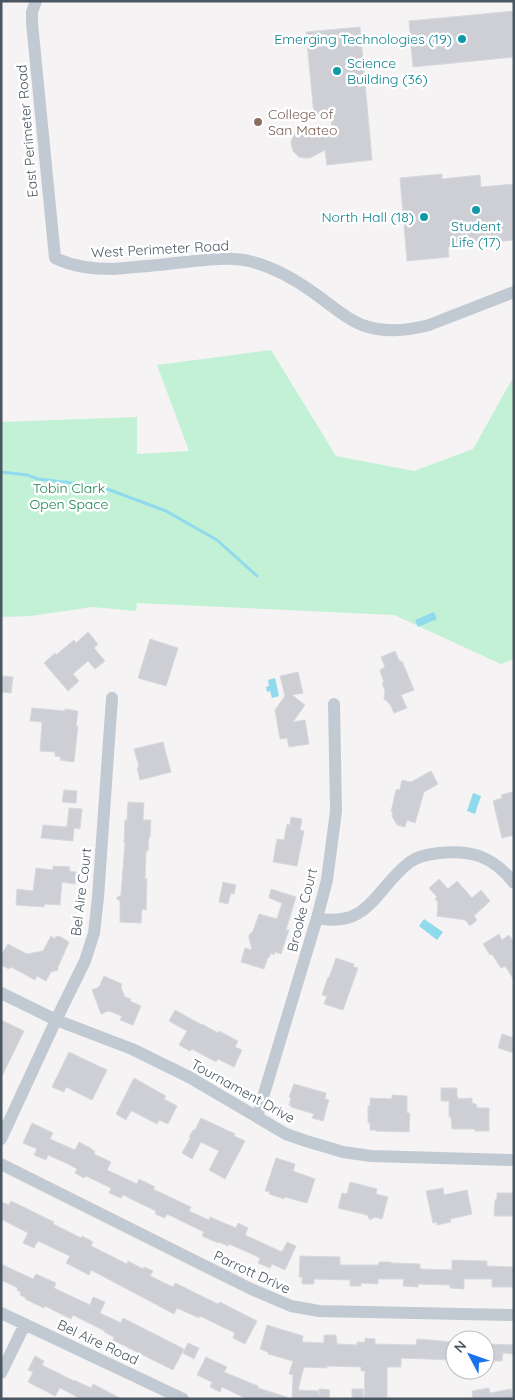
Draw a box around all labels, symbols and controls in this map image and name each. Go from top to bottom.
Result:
place label: Emerging Technologies (19) [274,30,452,48]
marker: Emerging Technologies (19) [456,33,468,45]
place label: Science Building (36) [347,54,428,88]
street label: East Perimeter Road [12,64,42,198]
marker: Science Building (36) [331,65,343,77]
place label: College of San Mateo [268,105,337,139]
marker: College of San Mateo [252,116,264,128]
marker: Student Life (17) [470,204,482,216]
place label: North Hall (18) [321,208,414,226]
marker: North Hall (18) [418,211,430,223]
place label: Student Life (17) [451,217,501,251]
street label: West Perimeter Road [91,236,229,262]
park label: Tobin Clark Open Space [29,479,109,513]
street label: Bel Aire Court [67,847,95,937]
street label: Brooke Court [283,866,321,954]
street label: Tournament Drive [188,1055,298,1127]
street label: Parrott Drive [211,1246,293,1298]
street label: Bel Aire Road [54,1315,142,1369]
north arrow [445,1330,495,1380]
text: N [450,1337,470,1356]

